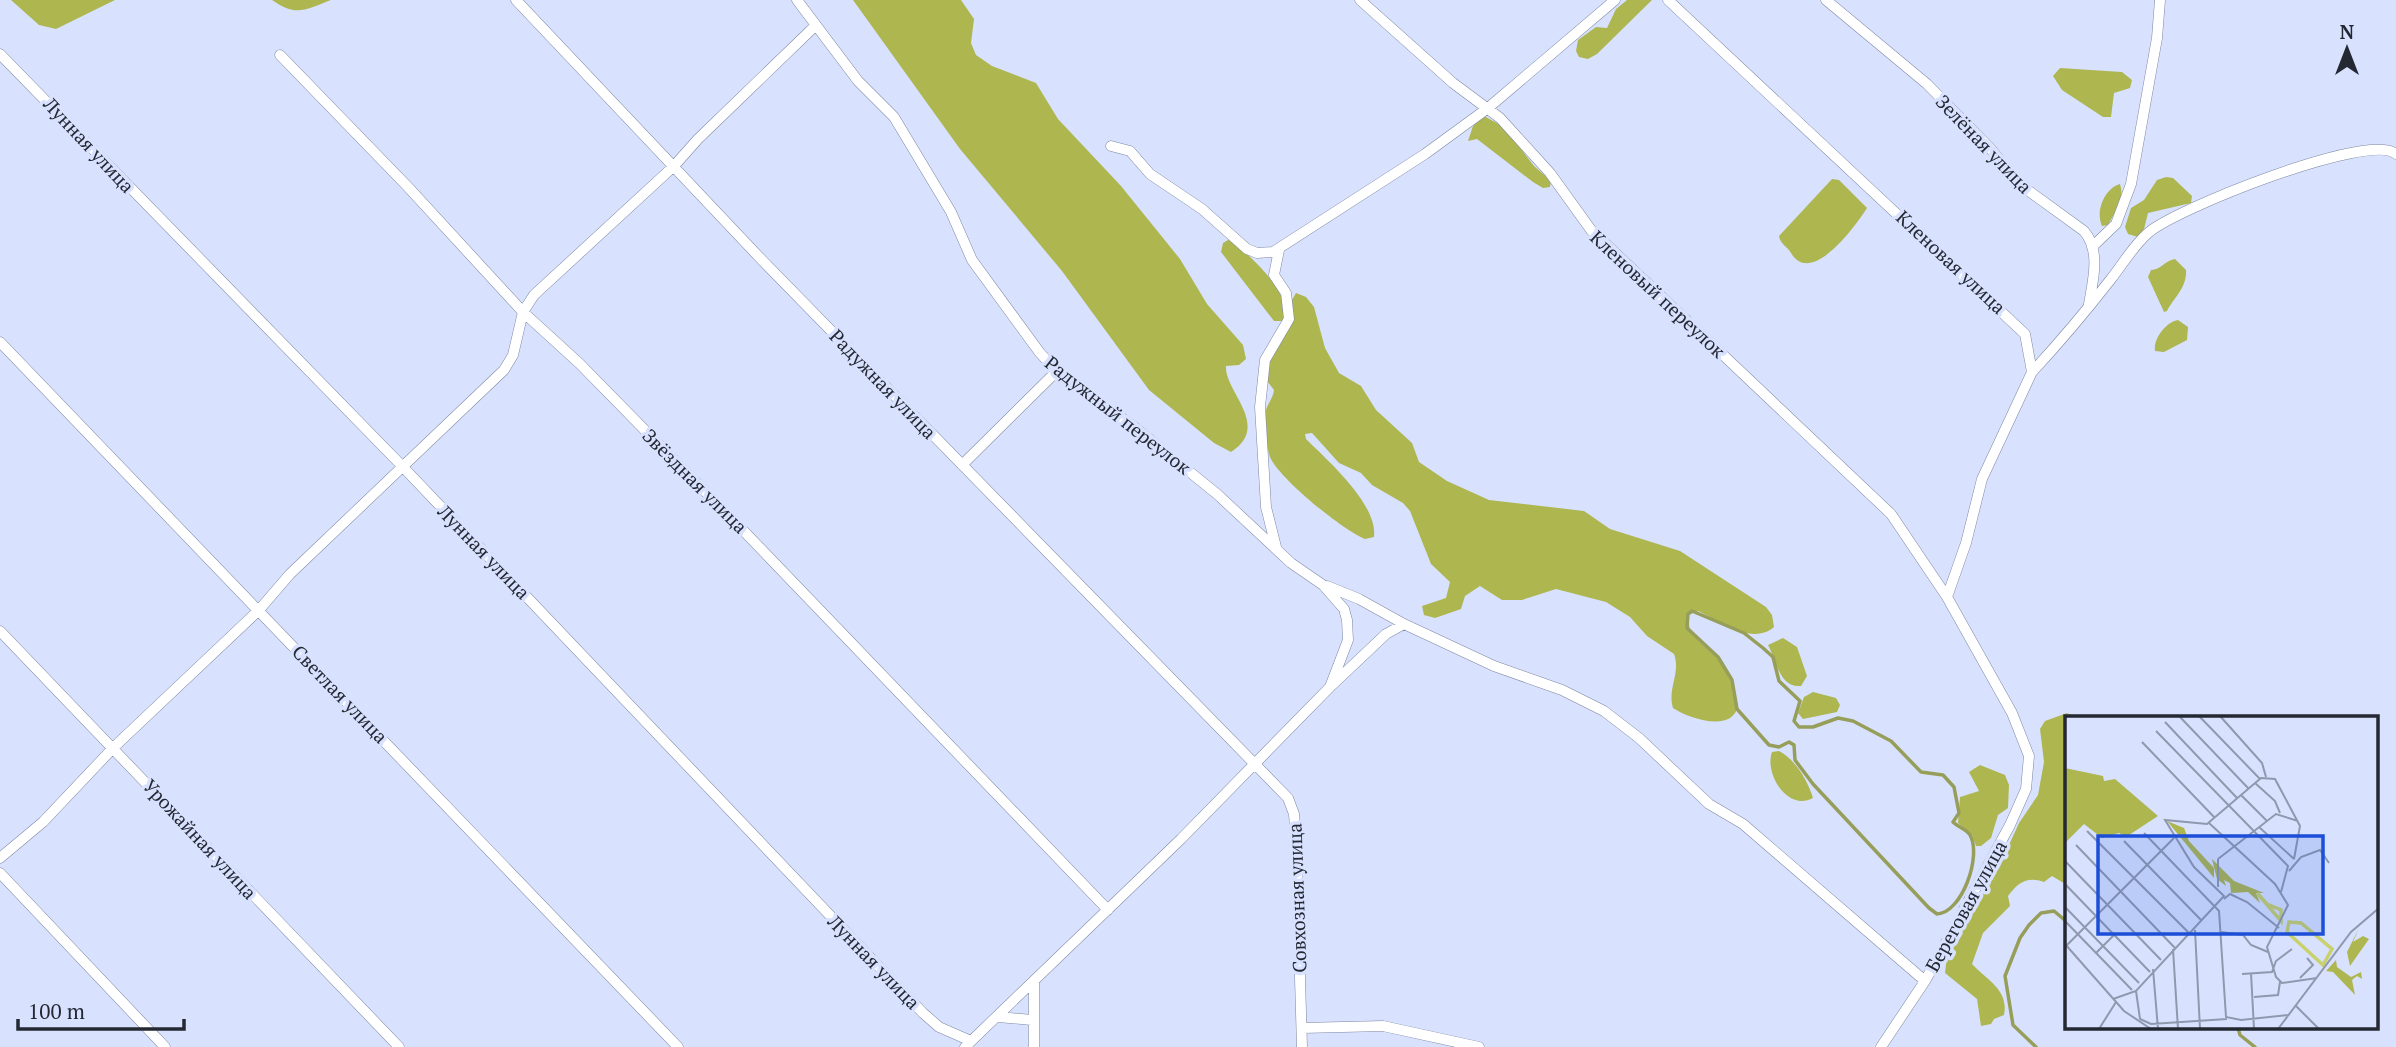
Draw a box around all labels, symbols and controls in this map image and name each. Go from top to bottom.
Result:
north arrow [2312,14,2382,84]
text: N [2340,19,2355,44]
street label: Зелёная улица [1931,89,2038,199]
street label: Лунная улица [38,91,140,198]
street label: Кленовая улица [1891,204,2012,319]
street label: Кленовый переулок [1585,224,1732,363]
street label: Радужная улица [825,323,942,444]
street label: Радужный переулок [1040,350,1197,480]
street label: Звёздная улица [638,423,753,539]
street label: Лунная улица [432,498,536,604]
street label: Светлая улица [287,639,394,748]
inset map [2065,716,2378,1030]
street label: Урожайная улица [138,773,263,904]
street label: Совхозная улица [1281,822,1312,973]
street label: Береговая улица [1919,835,2012,976]
street label: Лунная улица [822,908,926,1014]
scale bar [18,988,184,1032]
text: 100 m [28,997,85,1025]

